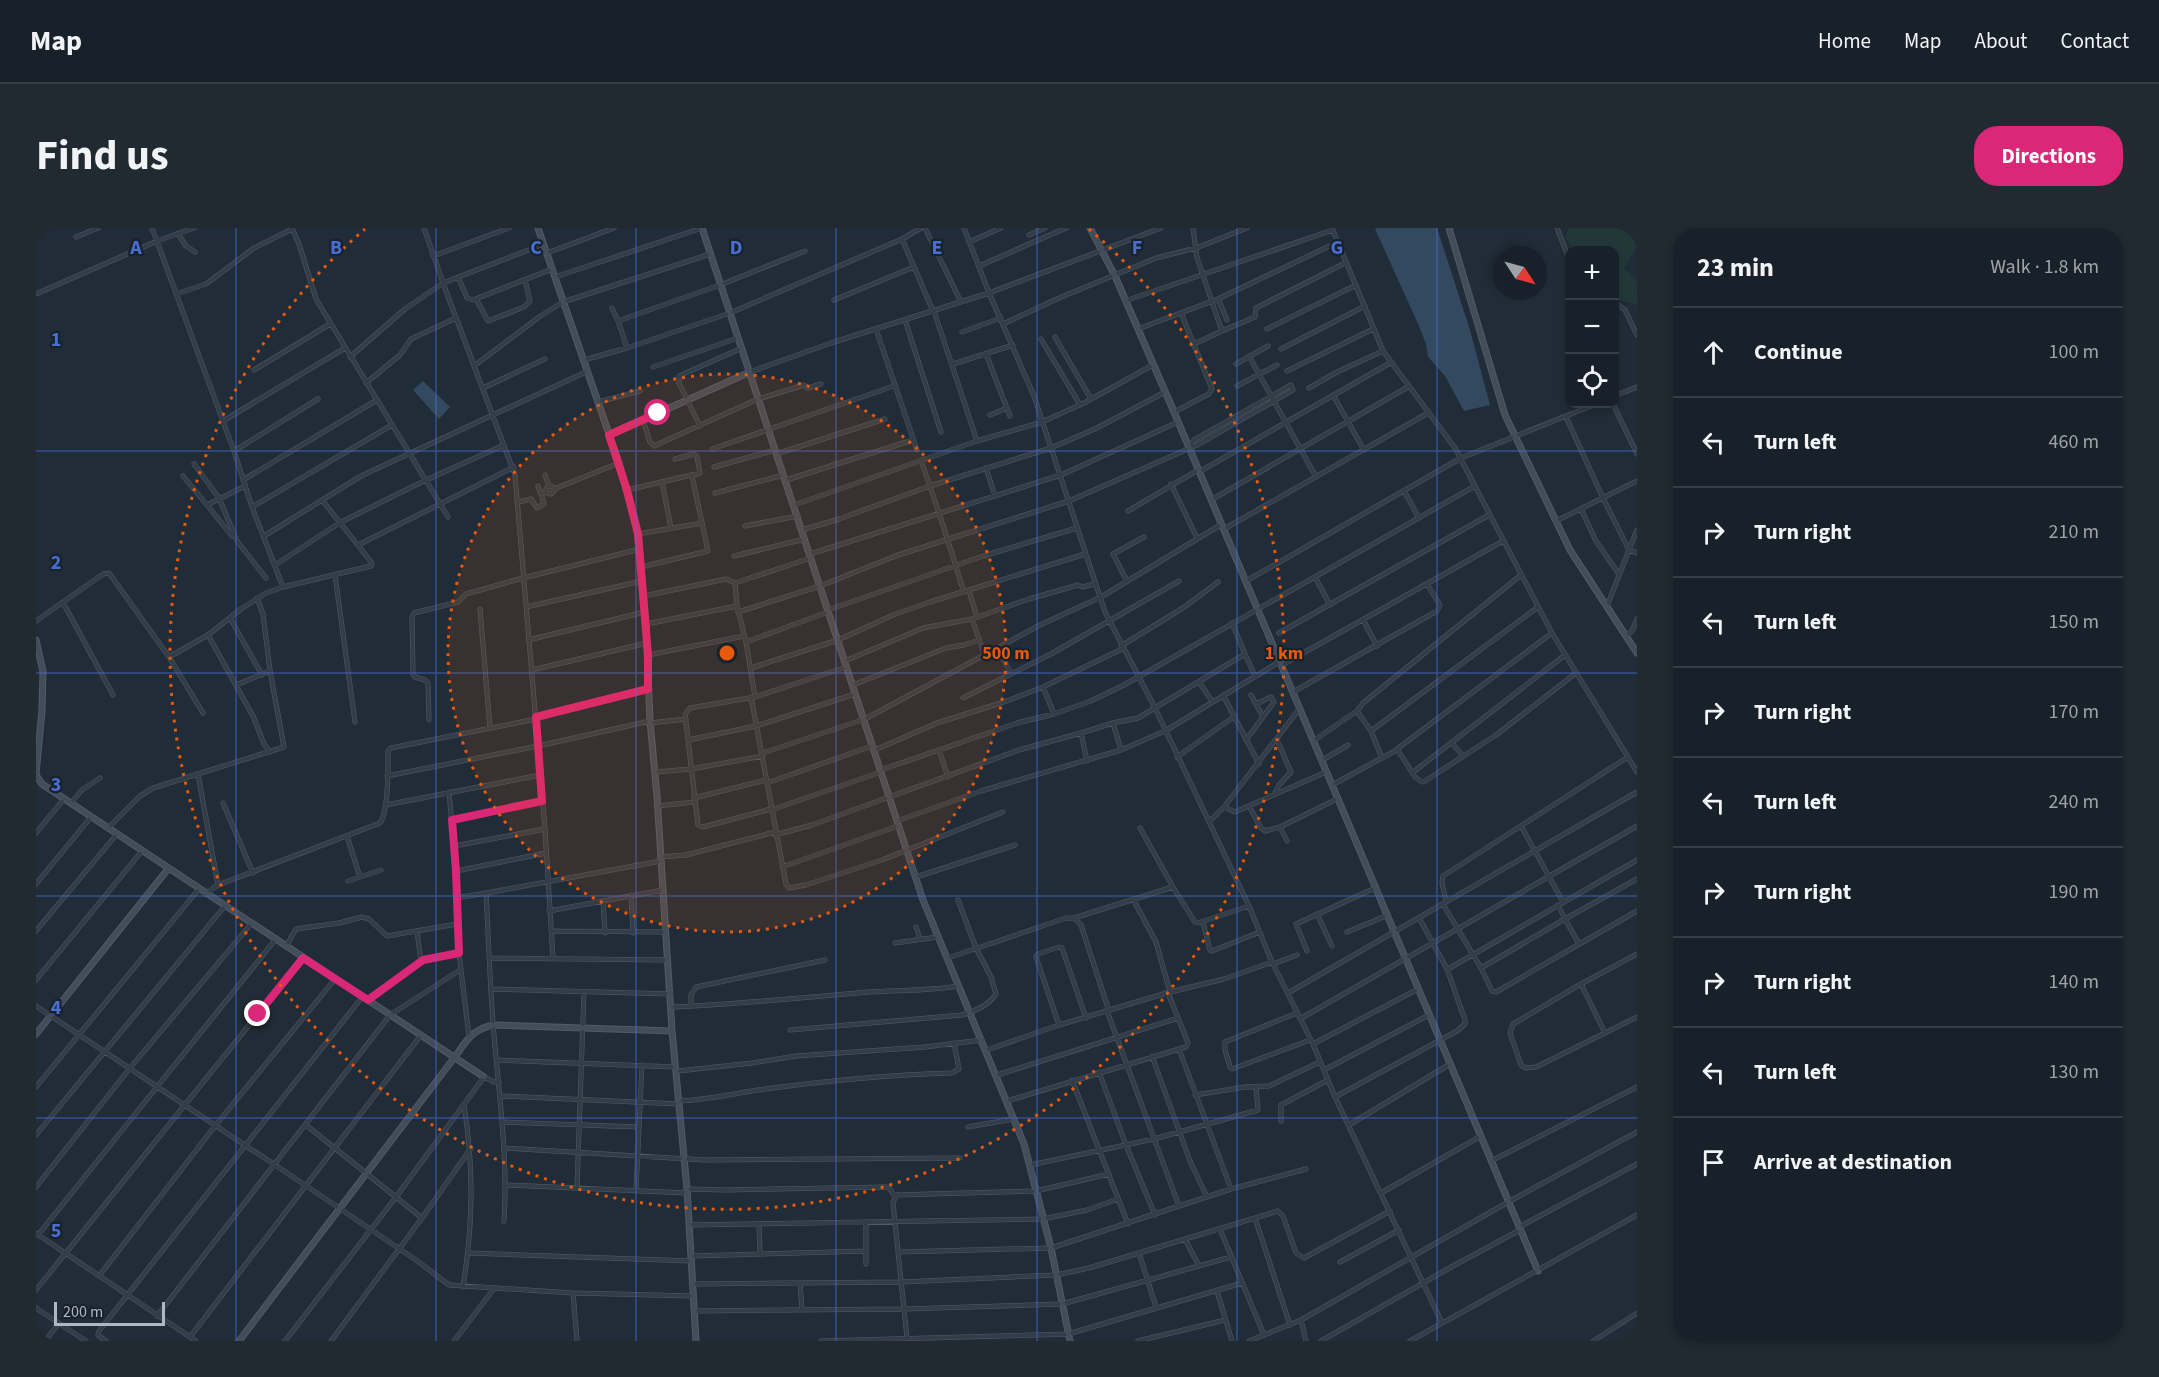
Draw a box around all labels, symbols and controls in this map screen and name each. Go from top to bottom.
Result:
text: Map [30,21,82,61]
text: Home [1818,26,1871,56]
text: Map [1904,26,1942,56]
text: About [1975,26,2027,56]
text: Contact [2060,26,2129,56]
text: Find us [36,126,169,186]
button: Directions [1974,126,2123,186]
text: A [129,234,142,262]
text: B [330,234,342,262]
text: C [530,234,542,262]
text: D [730,234,742,262]
text: E [932,234,942,262]
text: F [1132,234,1142,262]
text: G [1331,234,1343,262]
north arrow [1493,246,1547,300]
map controls [1565,246,1619,408]
button: + [1565,246,1619,300]
text: 23 min [1697,249,1774,286]
text: Walk · 1.8 km [1990,253,2099,281]
button: − [1565,300,1619,354]
text: 1 [51,326,61,354]
icon: ahead [1697,336,1730,369]
text: Continue [1754,336,1843,368]
text: 100 m [2049,338,2099,366]
button: locate [1565,354,1619,408]
route start [644,399,670,425]
icon: left [1697,426,1730,459]
text: Turn left [1754,426,1836,458]
text: 460 m [2049,428,2099,456]
icon: right [1697,516,1730,549]
text: Turn right [1754,516,1851,548]
text: 210 m [2049,518,2099,546]
text: 2 [51,549,61,577]
icon: left [1697,606,1730,639]
text: Turn left [1754,606,1836,638]
text: 150 m [2049,608,2099,636]
text: 500 m [982,641,1030,666]
text: 1 km [1265,641,1303,666]
centre of rings [717,643,737,663]
icon: right [1697,696,1730,729]
text: Turn right [1754,696,1851,728]
text: 170 m [2049,698,2099,726]
text: 3 [51,771,61,799]
icon: left [1697,786,1730,819]
text: Turn left [1754,786,1836,818]
text: 240 m [2049,788,2099,816]
icon: right [1697,876,1730,909]
text: Turn right [1754,876,1851,908]
text: 190 m [2049,878,2099,906]
icon: right [1697,966,1730,999]
text: Turn right [1754,966,1851,998]
text: 140 m [2049,968,2099,996]
text: 4 [51,994,62,1022]
route end [244,1000,270,1026]
icon: left [1697,1056,1730,1089]
text: Turn left [1754,1056,1836,1088]
text: 130 m [2049,1058,2099,1086]
icon: arrive [1697,1146,1730,1179]
text: Arrive at destination [1754,1146,1952,1178]
text: 5 [51,1217,61,1245]
scale bar [54,1299,165,1326]
text: 200 m [63,1301,103,1323]

